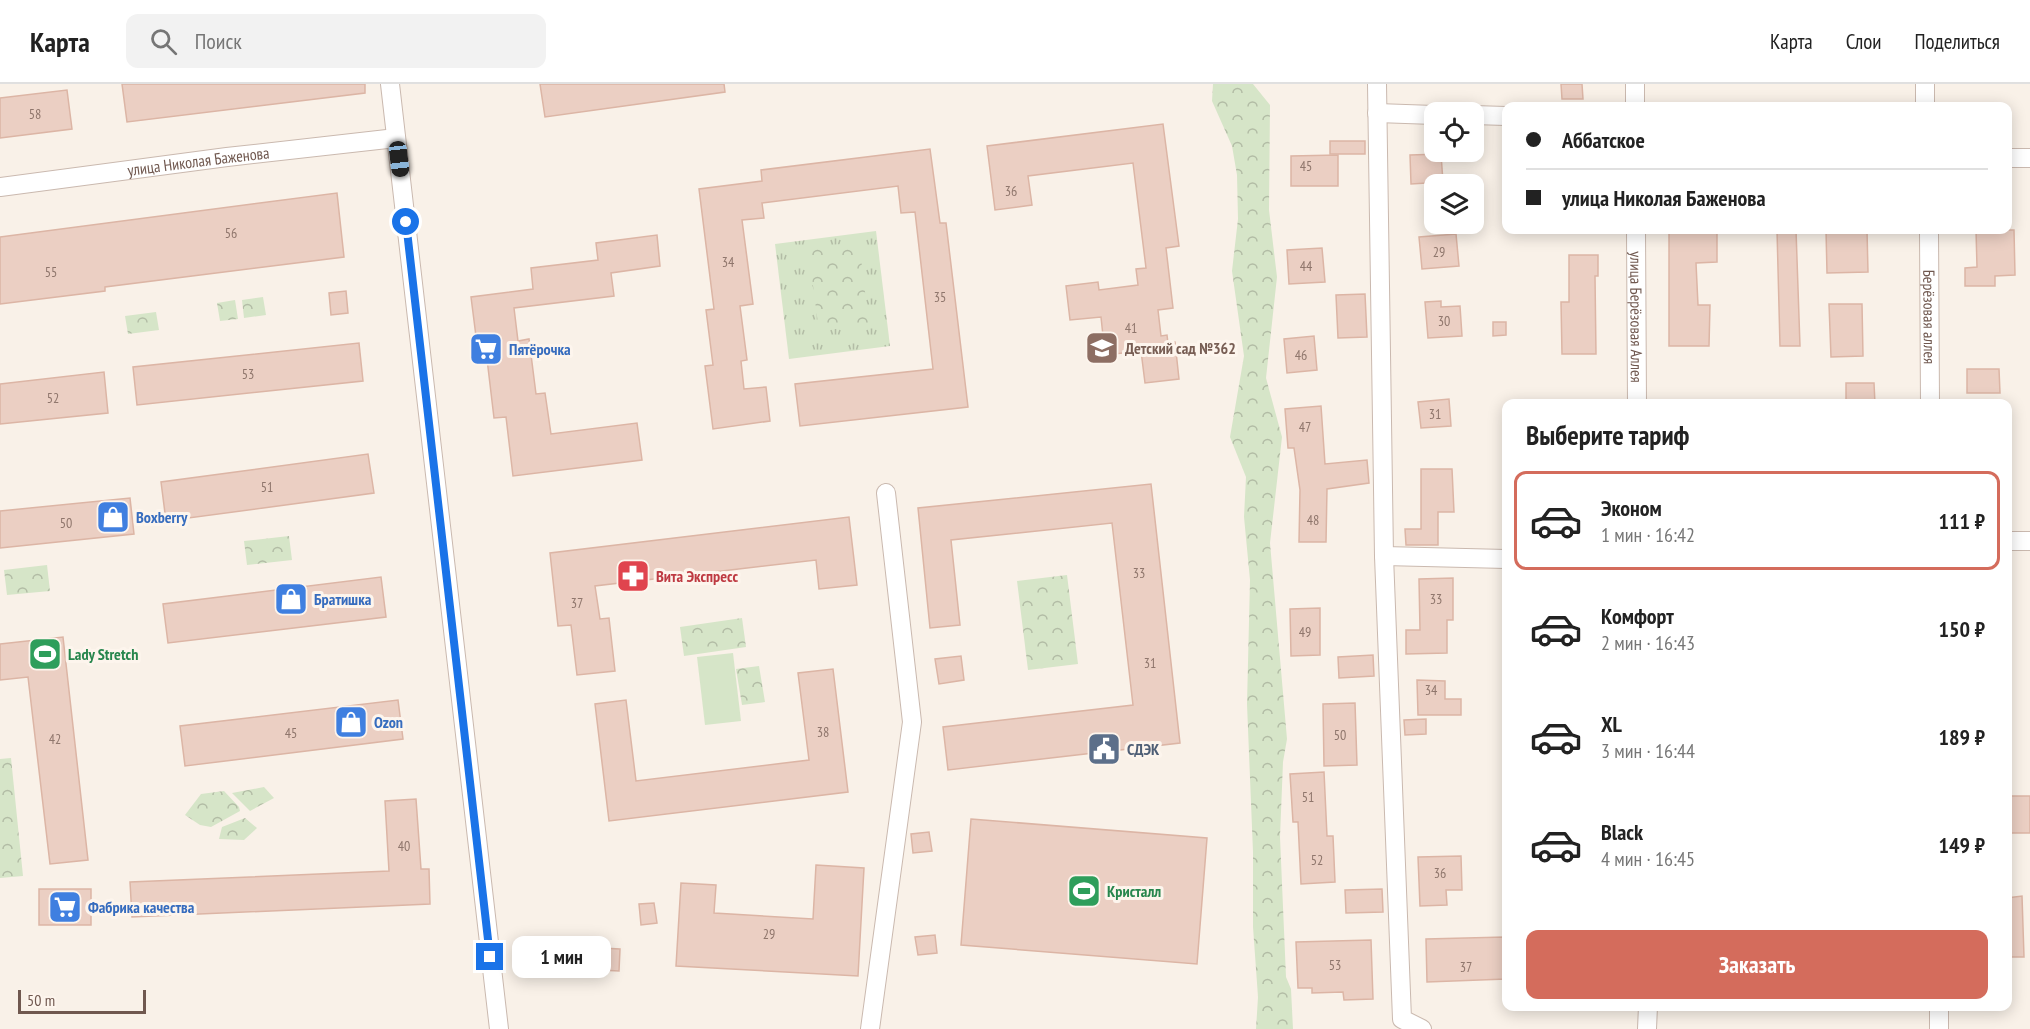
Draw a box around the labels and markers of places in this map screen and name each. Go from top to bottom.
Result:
school or university icon: Детский сад №362 [1084,330,1120,366]
supermarket icon: Пятёрочка [468,331,504,367]
place label: Детский сад №362 [1125,338,1236,358]
place label: Пятёрочка [509,339,571,359]
shop icon: Boxberry [95,499,131,535]
place label: Boxberry [136,507,188,527]
pharmacy icon: Вита Экспресс [615,558,651,594]
place label: Вита Экспресс [656,566,738,586]
shop icon: Братишка [273,581,309,617]
place label: Братишка [314,589,372,609]
sports icon: Lady Stretch [27,636,63,672]
place label: Lady Stretch [68,644,138,664]
shop icon: Ozon [333,704,369,740]
place label: Ozon [374,712,403,732]
public building icon: СДЭК [1086,731,1122,767]
place label: СДЭК [1127,739,1160,759]
sports icon: Кристалл [1066,873,1102,909]
place label: Кристалл [1107,881,1161,901]
supermarket icon: Фабрика качества [47,889,83,925]
place label: Фабрика качества [88,897,195,917]

